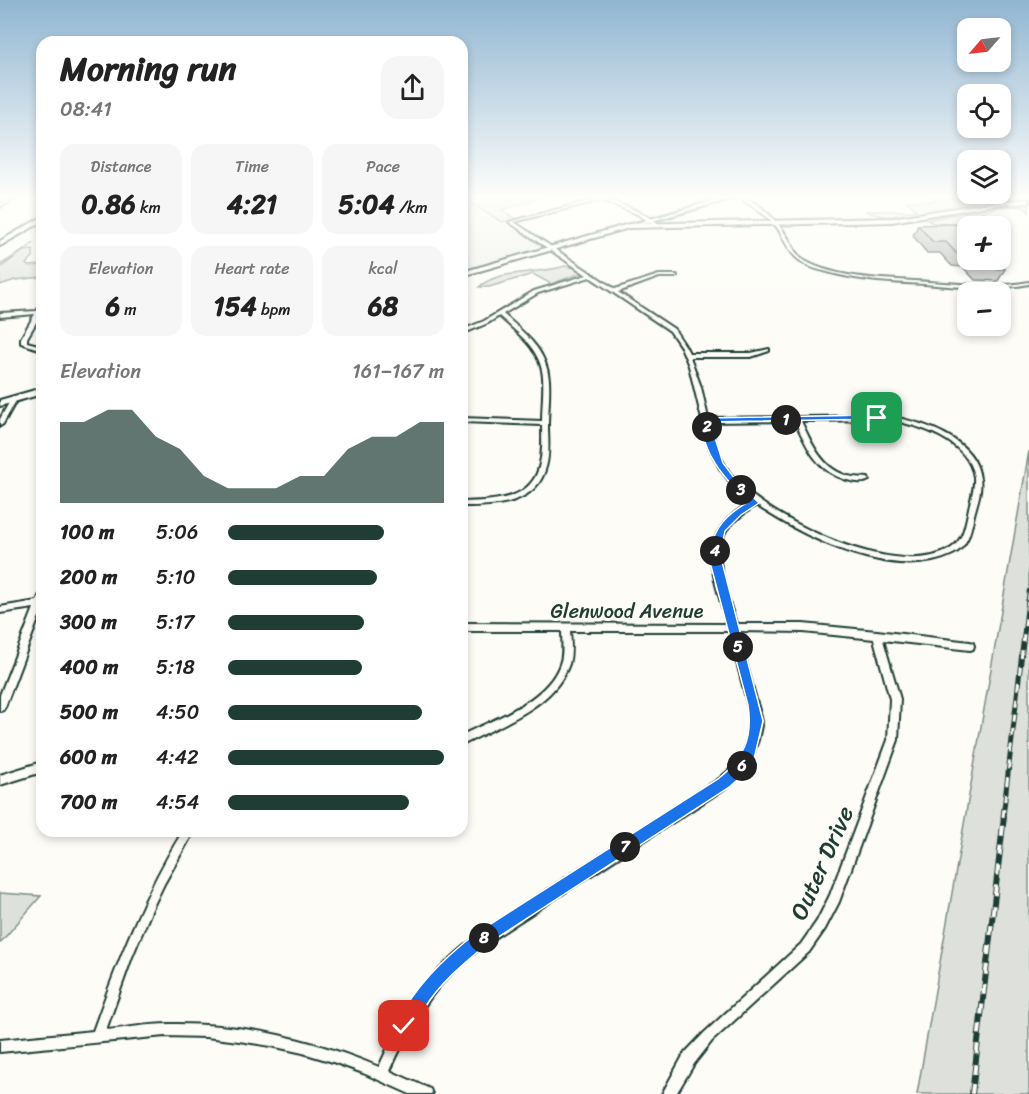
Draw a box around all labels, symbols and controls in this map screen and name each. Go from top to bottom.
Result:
north arrow [957,18,1011,72]
map controls [957,18,1011,336]
text: Morning run [60,40,236,98]
button: share [381,56,444,119]
button: locate [957,84,1011,138]
text: 08:41 [60,92,112,127]
button: layers [957,150,1011,204]
text: Distance [91,152,151,181]
text: Time [235,152,269,181]
text: Pace [366,152,400,181]
text: 0.86 [81,181,136,227]
text: 4:21 [227,181,277,227]
text: 5:04 [338,181,395,227]
text: km [136,193,161,222]
text: /km [395,193,428,222]
button: + [957,216,1011,270]
text: Elevation [89,254,153,283]
text: Heart rate [214,254,290,283]
text: kcal [368,254,398,283]
button: − [957,282,1011,336]
text: 6 [105,283,120,329]
text: 154 [214,283,257,329]
text: 68 [368,283,398,329]
text: m [120,295,137,324]
text: bpm [257,295,290,324]
text: Elevation [60,354,141,389]
text: 161–167 m [352,354,444,389]
pin [851,392,902,443]
icon: arrive [860,401,893,434]
pin: 1 [771,405,801,435]
text: 1 [783,405,789,434]
pin: 2 [692,412,722,442]
text: 2 [702,412,712,441]
pin: 3 [726,475,756,505]
text: 3 [737,475,745,504]
text: 100 m [60,515,114,550]
text: 5:06 [156,515,198,550]
pin: 4 [700,536,730,566]
text: 4 [710,536,720,565]
text: 200 m [60,560,117,595]
text: 5:10 [156,560,195,595]
street label: Glenwood Avenue [551,594,704,629]
text: 300 m [60,605,117,640]
text: 5:17 [156,605,194,640]
pin: 5 [723,632,753,662]
text: 5 [733,632,743,661]
text: 400 m [60,650,118,685]
text: 5:18 [156,650,195,685]
text: 500 m [60,695,118,730]
text: 4:50 [156,695,199,730]
text: 600 m [60,740,117,775]
text: 4:42 [156,740,199,775]
pin: 6 [727,751,757,781]
text: 6 [737,751,747,780]
text: 700 m [60,785,117,820]
text: 4:54 [156,785,199,820]
street label: Outer Drive [778,799,866,927]
pin: 7 [610,832,640,862]
text: 7 [620,832,630,861]
pin: 8 [469,923,499,953]
text: 8 [479,923,489,952]
pin [378,1000,429,1051]
icon: check [387,1009,420,1042]

